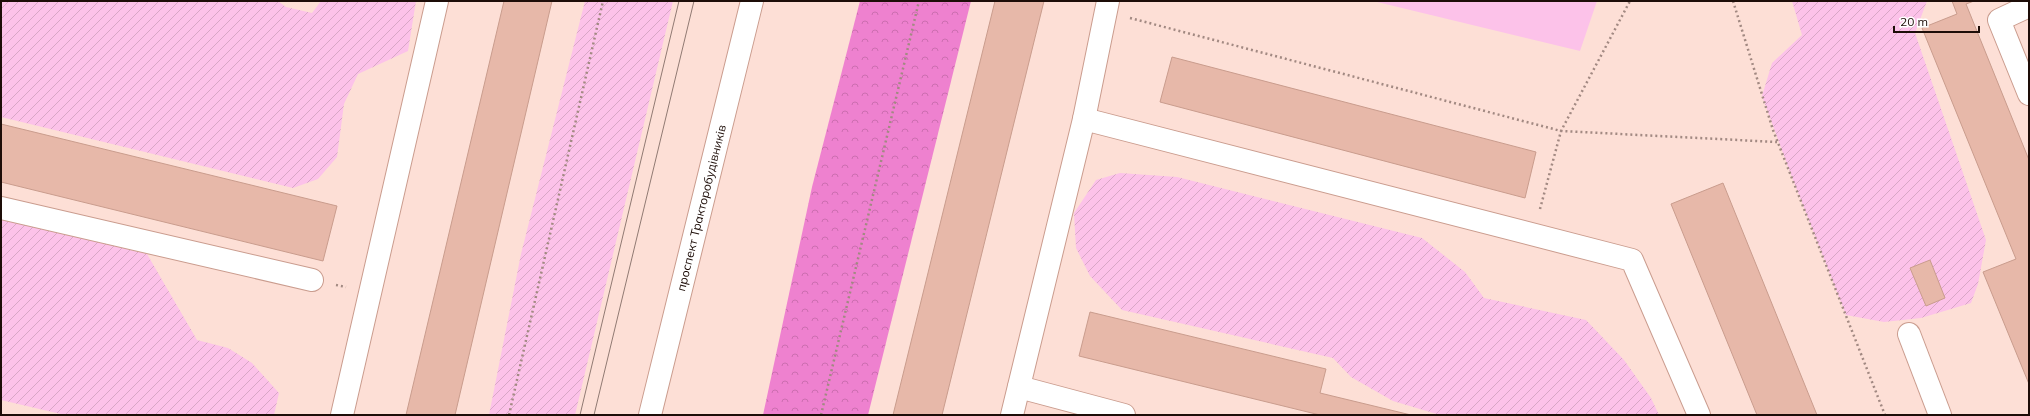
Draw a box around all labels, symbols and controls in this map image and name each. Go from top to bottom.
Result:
scale bar [1894,8,1979,34]
text: 20 m [1900,14,1928,29]
street label: проспект Тракторобудівників [673,123,729,293]

